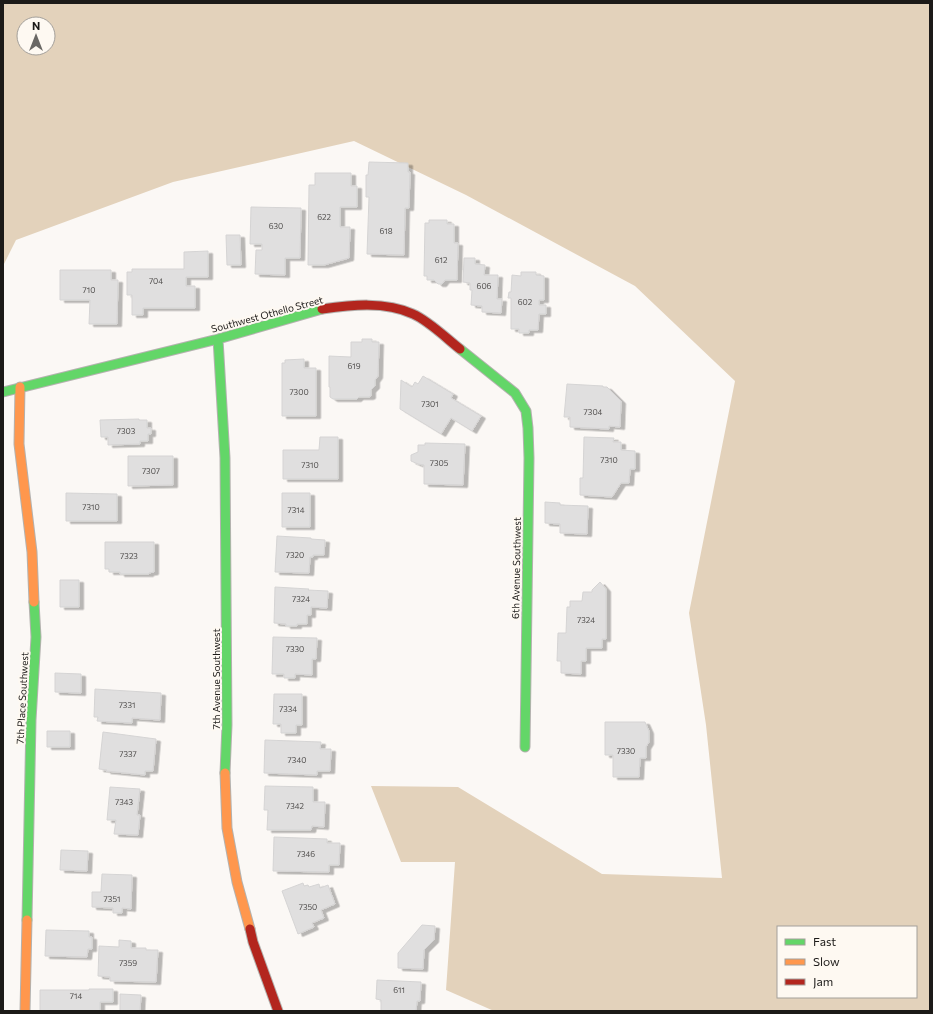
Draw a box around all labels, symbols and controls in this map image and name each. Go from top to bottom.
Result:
north arrow [16,16,56,56]
text: N [32,19,40,32]
house number: 622 [317,212,331,222]
house number: 630 [269,221,283,231]
house number: 618 [379,226,393,236]
house number: 612 [435,255,448,265]
house number: 704 [149,276,163,286]
house number: 606 [477,281,492,291]
house number: 710 [83,285,95,295]
street label: Southwest Othello Street [210,293,324,335]
house number: 602 [518,297,533,307]
house number: 619 [347,361,361,371]
house number: 7300 [289,387,309,397]
house number: 7301 [421,399,439,409]
house number: 7304 [584,407,603,417]
house number: 7303 [117,426,136,436]
house number: 7310 [600,455,618,465]
house number: 7305 [430,458,449,468]
house number: 7310 [301,460,319,470]
house number: 7307 [142,466,160,476]
house number: 7310 [82,502,100,512]
house number: 7314 [287,505,305,515]
street label: 6th Avenue Southwest [509,517,523,619]
house number: 7320 [286,550,304,560]
house number: 7323 [120,551,138,561]
house number: 7324 [292,594,310,604]
house number: 7324 [577,615,595,625]
street label: 7th Avenue Southwest [210,628,222,730]
house number: 7330 [286,644,304,654]
street label: 7th Place Southwest [14,652,30,744]
house number: 7331 [119,700,135,710]
house number: 7334 [279,704,297,714]
house number: 7330 [617,746,635,756]
house number: 7337 [119,749,137,759]
house number: 7340 [288,755,306,765]
house number: 7343 [115,797,134,807]
house number: 7342 [286,801,305,811]
house number: 7346 [297,849,315,859]
house number: 7351 [104,894,120,904]
house number: 7350 [299,902,317,912]
legend [777,926,917,998]
text: Fast [813,934,836,948]
text: Slow [813,954,840,968]
house number: 7359 [119,958,137,968]
text: Jam [813,974,833,989]
house number: 611 [393,985,405,995]
house number: 714 [70,991,82,1001]

